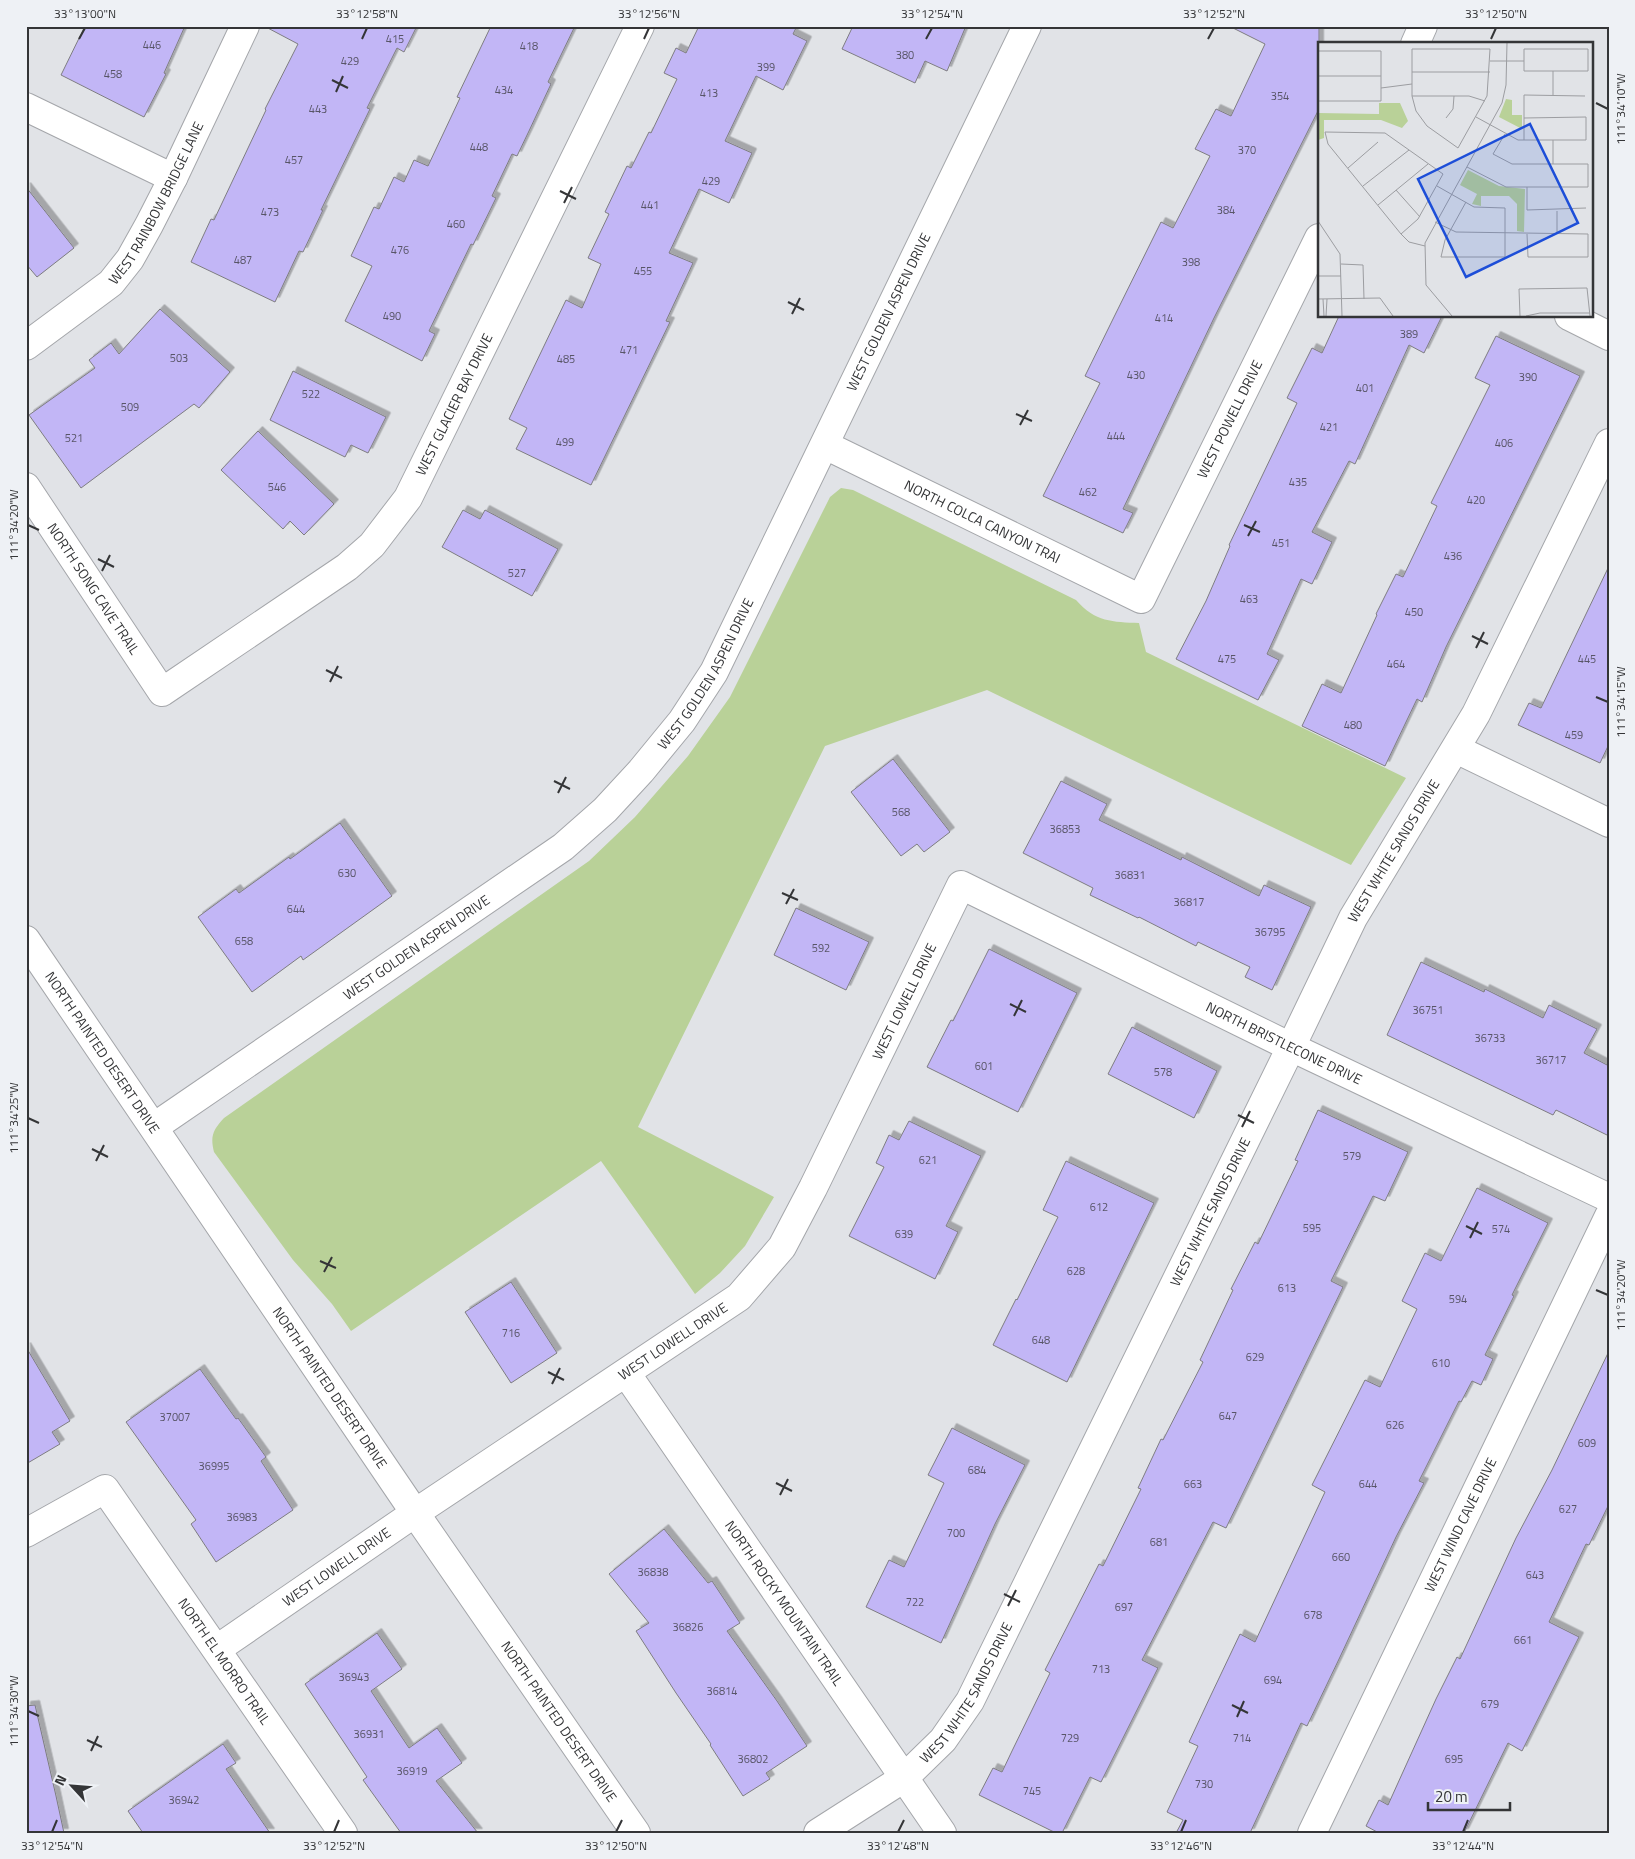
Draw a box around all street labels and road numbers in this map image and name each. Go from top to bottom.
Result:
street label: WEST RAINBOW BRIDGE LANE [103,118,208,289]
street label: WEST GOLDEN ASPEN DRIVE [841,229,935,394]
street label: WEST GLACIER BAY DRIVE [410,329,497,479]
street label: WEST POWELL DRIVE [1191,356,1267,482]
street label: NORTH COLCA CANYON TRAI [901,474,1064,568]
street label: NORTH SONG CAVE TRAIL [42,518,145,659]
street label: WEST GOLDEN ASPEN DRIVE [652,594,758,754]
street label: WEST WHITE SANDS DRIVE [1342,775,1444,926]
street label: WEST GOLDEN ASPEN DRIVE [339,889,494,1005]
street label: WEST LOWELL DRIVE [866,939,941,1063]
street label: NORTH PAINTED DESERT DRIVE [40,967,165,1138]
street label: NORTH BRISTLECONE DRIVE [1203,996,1366,1089]
street label: WEST WHITE SANDS DRIVE [1164,1133,1255,1290]
street label: WEST LOWELL DRIVE [614,1297,732,1385]
street label: NORTH PAINTED DESERT DRIVE [268,1302,393,1473]
street label: WEST WIND CAVE DRIVE [1418,1454,1501,1596]
street label: NORTH ROCKY MOUNTAIN TRAIL [720,1516,849,1690]
street label: WEST LOWELL DRIVE [278,1522,395,1611]
street label: NORTH EL MORRO TRAIL [173,1594,276,1729]
street label: WEST WHITE SANDS DRIVE [914,1618,1017,1768]
street label: NORTH PAINTED DESERT DRIVE [496,1636,623,1806]

